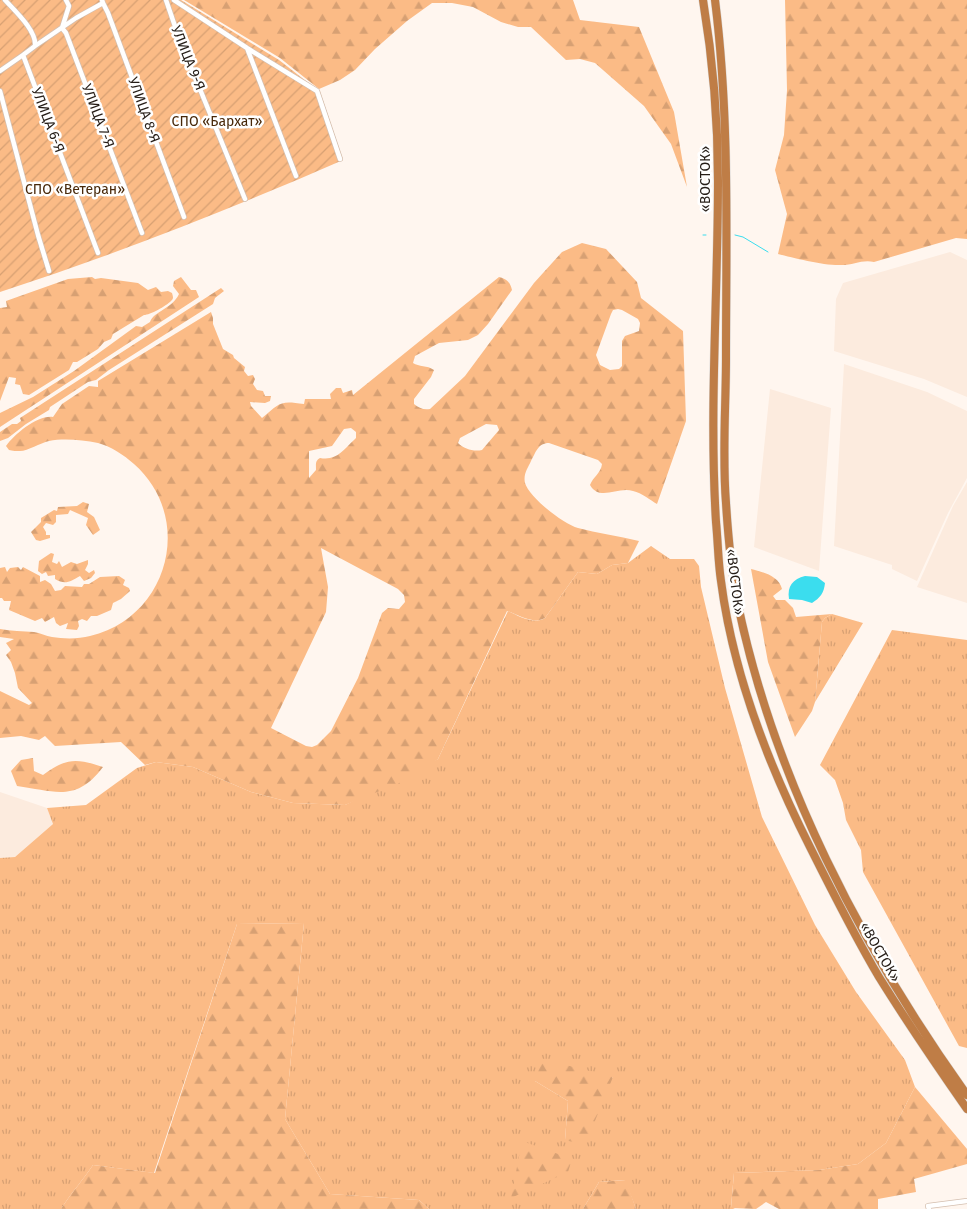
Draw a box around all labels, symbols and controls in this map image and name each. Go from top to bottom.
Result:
street label: УЛИЦА 9-Я [167,23,209,93]
street label: УЛИЦА 8-Я [124,75,164,145]
street label: УЛИЦА 7-Я [78,82,118,150]
street label: УЛИЦА 6-Я [28,85,68,155]
park label: СПО «Бархат» [172,113,262,130]
street label: «ВОСТОК» [697,146,714,212]
park label: СПО «Ветеран» [25,181,125,198]
street label: «ВОСТОК» [723,548,748,616]
street label: «ВОСТОК» [856,919,904,985]

